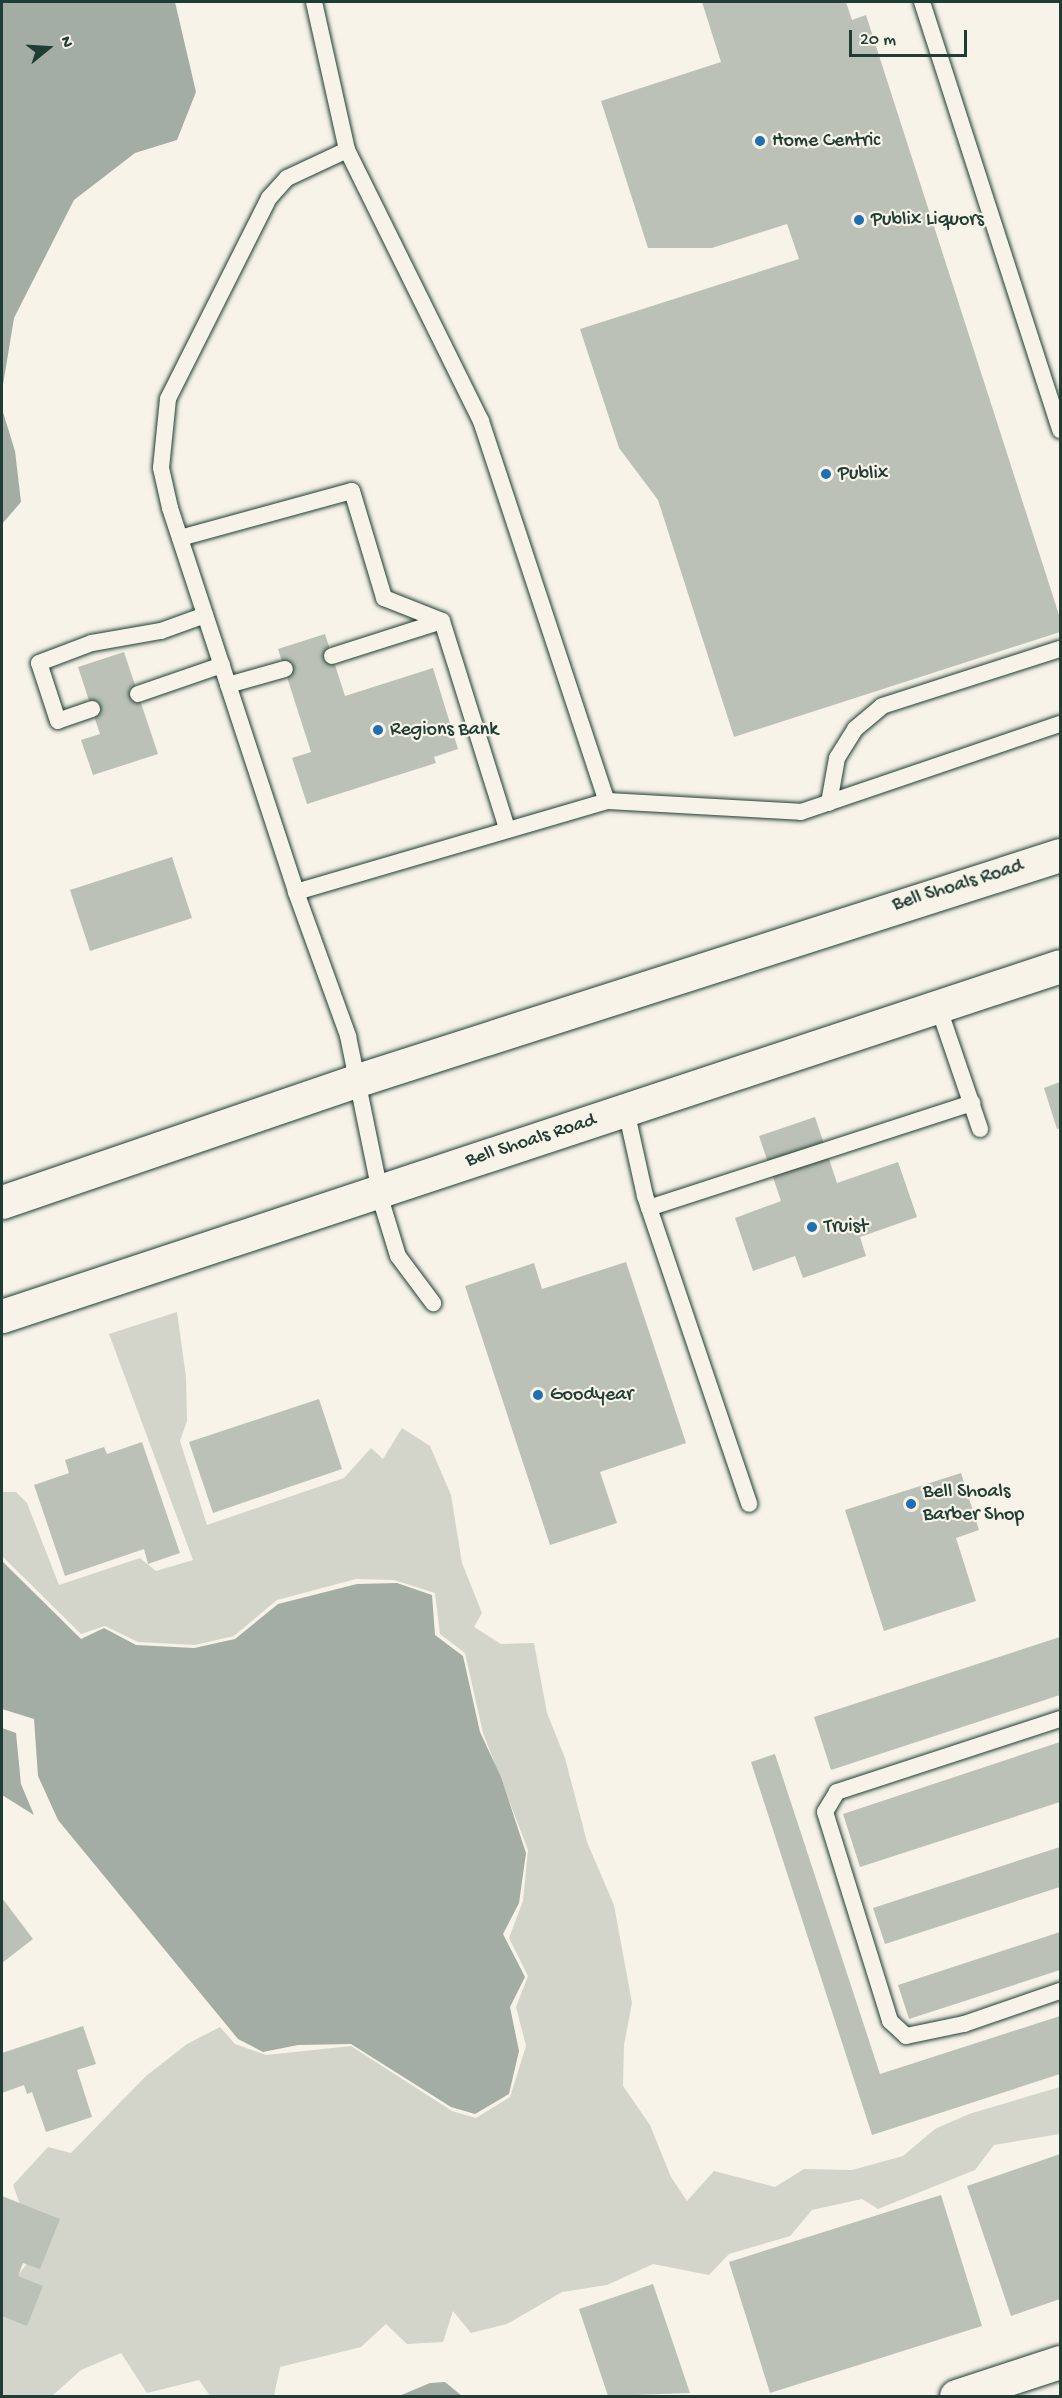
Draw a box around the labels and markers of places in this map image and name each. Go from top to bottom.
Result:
place label: Home Centric [772,129,880,153]
marker: Home Centric [753,134,767,148]
place label: Publix Liquors [871,208,984,232]
marker: Publix Liquors [852,213,866,227]
place label: Publix [838,462,888,486]
marker: Publix [819,467,833,481]
place label: Regions Bank [390,718,498,742]
marker: Regions Bank [371,723,385,737]
place label: Truist [824,1215,868,1239]
marker: Truist [805,1220,819,1234]
place label: Goodyear [550,1383,633,1407]
marker: Goodyear [531,1388,545,1402]
place label: Bell Shoals Barber Shop [923,1480,1024,1527]
marker: Bell Shoals Barber Shop [904,1497,918,1511]

